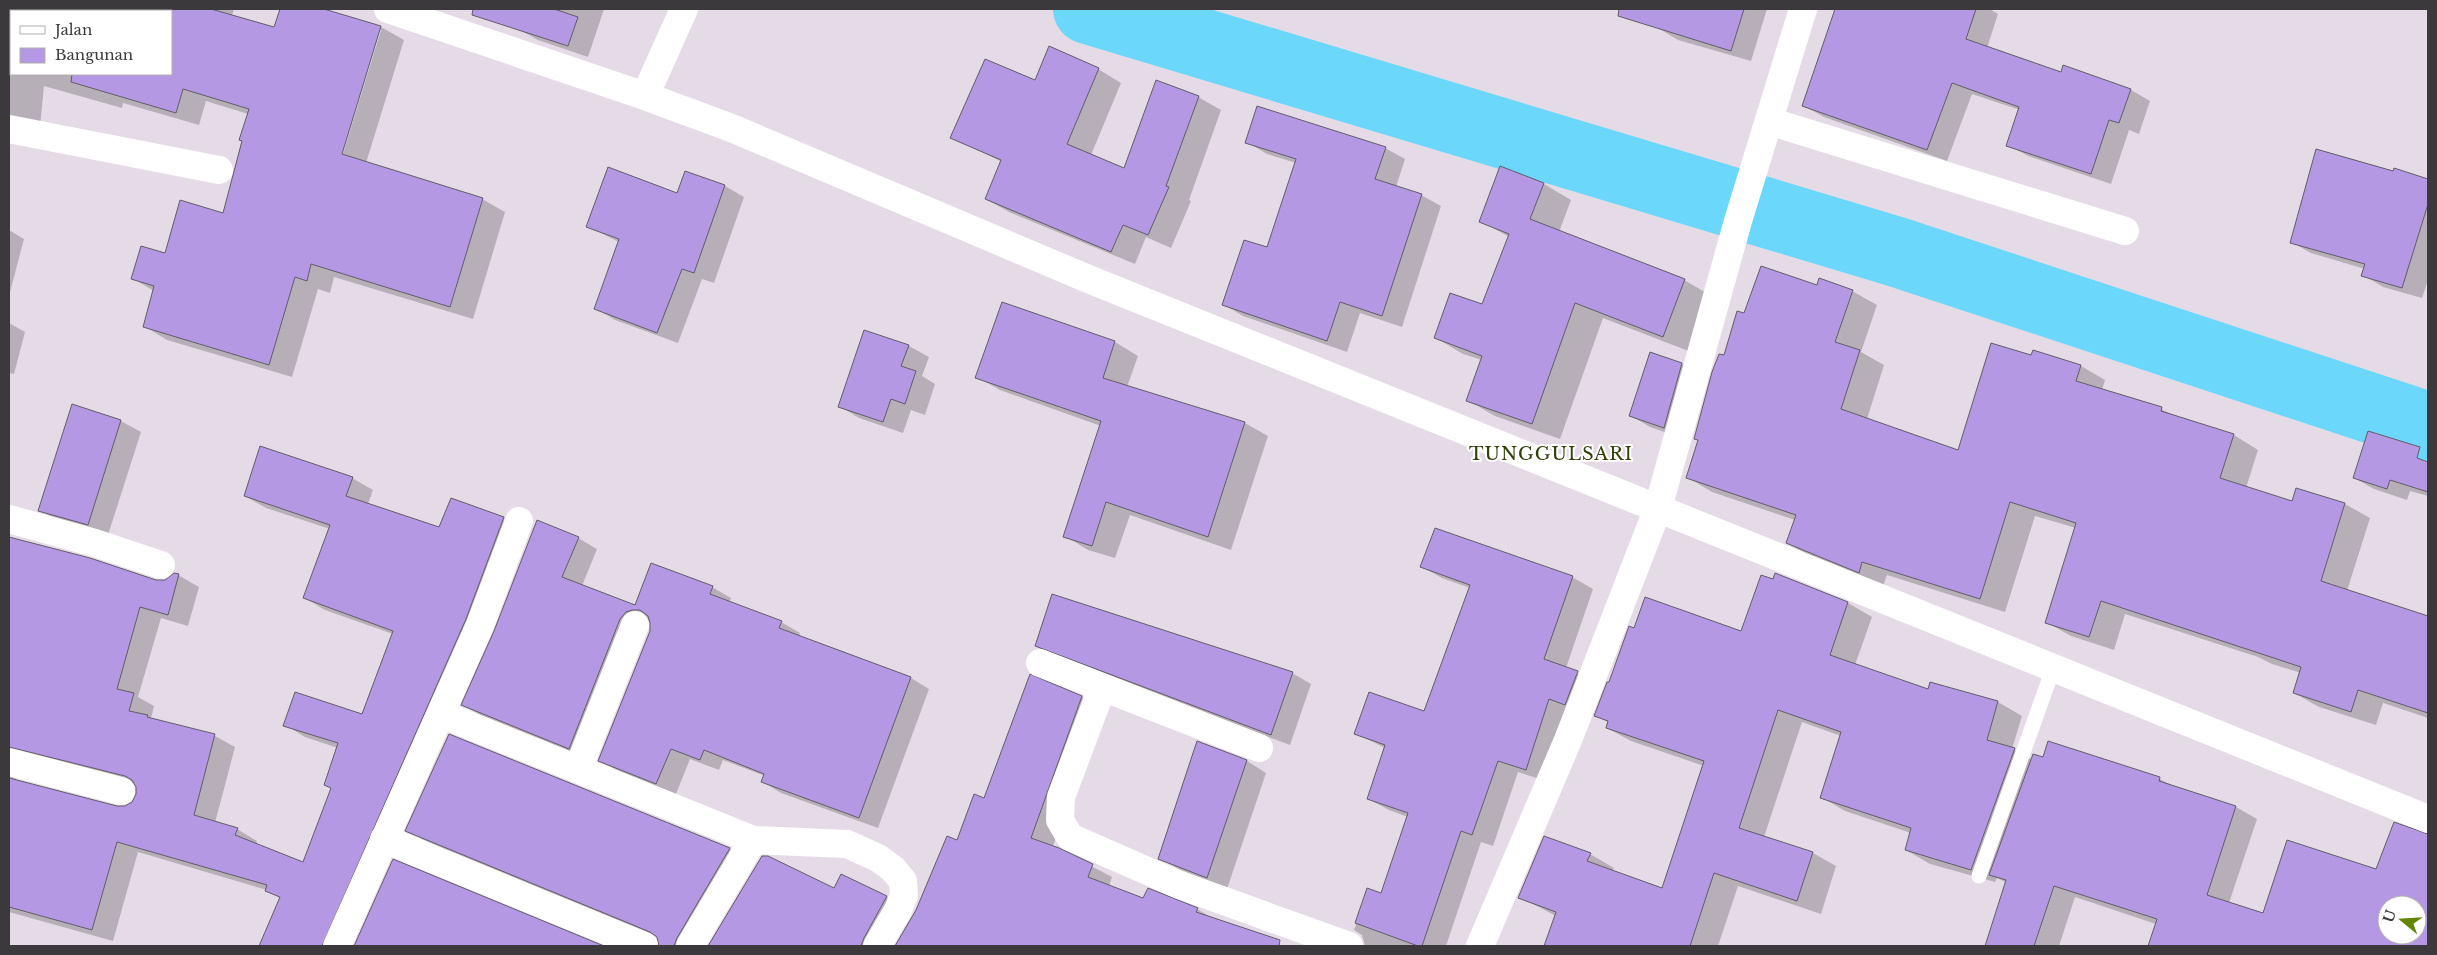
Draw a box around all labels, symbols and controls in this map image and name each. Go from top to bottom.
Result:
legend [10,10,172,75]
text: Jalan [53,20,92,39]
text: Bangunan [55,45,133,64]
district label: TUNGGULSARI [1469,443,1633,465]
north arrow [2377,895,2427,945]
text: U [2379,907,2400,925]

